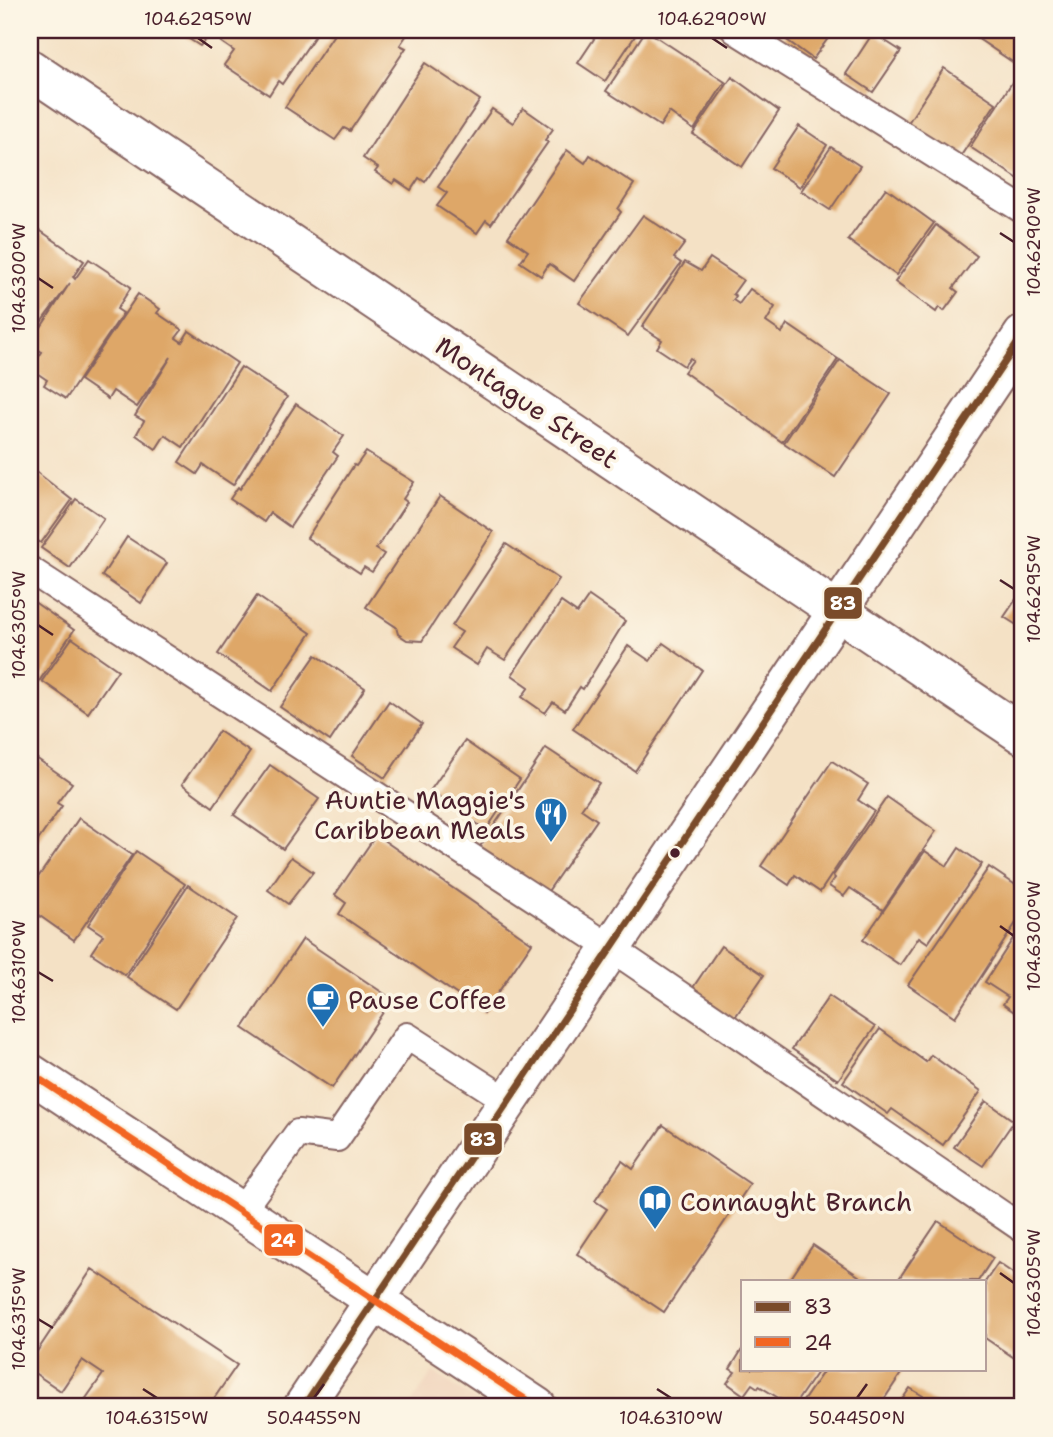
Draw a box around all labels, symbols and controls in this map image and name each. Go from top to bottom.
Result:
text: 104.6295°W [144,7,252,31]
text: 104.6290°W [657,7,767,31]
text: 104.6290°W [1022,187,1046,297]
text: 104.6300°W [7,223,31,333]
street label: Montague Street [429,328,625,476]
text: 104.6295°W [1022,535,1046,643]
text: 104.6305°W [7,571,31,679]
line badge: 83 [823,586,863,620]
text: 83 [830,591,856,616]
place label: Auntie Maggie's Caribbean Meals [314,782,526,847]
restaurant icon: Auntie Maggie's Caribbean Meals [532,795,570,844]
unlabelled marker [668,846,682,860]
text: 104.6300°W [1022,881,1046,991]
text: 104.6310°W [7,920,31,1024]
cafe icon: Pause Coffee [304,980,342,1029]
place label: Pause Coffee [348,982,507,1017]
line badge: 83 [463,1122,503,1156]
text: 83 [470,1127,496,1152]
library icon: Connaught Branch [636,1182,674,1231]
place label: Connaught Branch [680,1184,912,1219]
line badge: 24 [263,1223,304,1257]
text: 24 [270,1228,297,1253]
text: 104.6305°W [1022,1229,1046,1337]
text: 104.6315°W [7,1268,31,1370]
legend [741,1280,986,1370]
text: 83 [804,1293,832,1321]
text: 24 [804,1329,832,1357]
text: 104.6315°W [106,1406,208,1430]
text: 50.4455°N [267,1406,361,1430]
text: 104.6310°W [619,1406,723,1430]
text: 50.4450°N [809,1406,905,1430]

